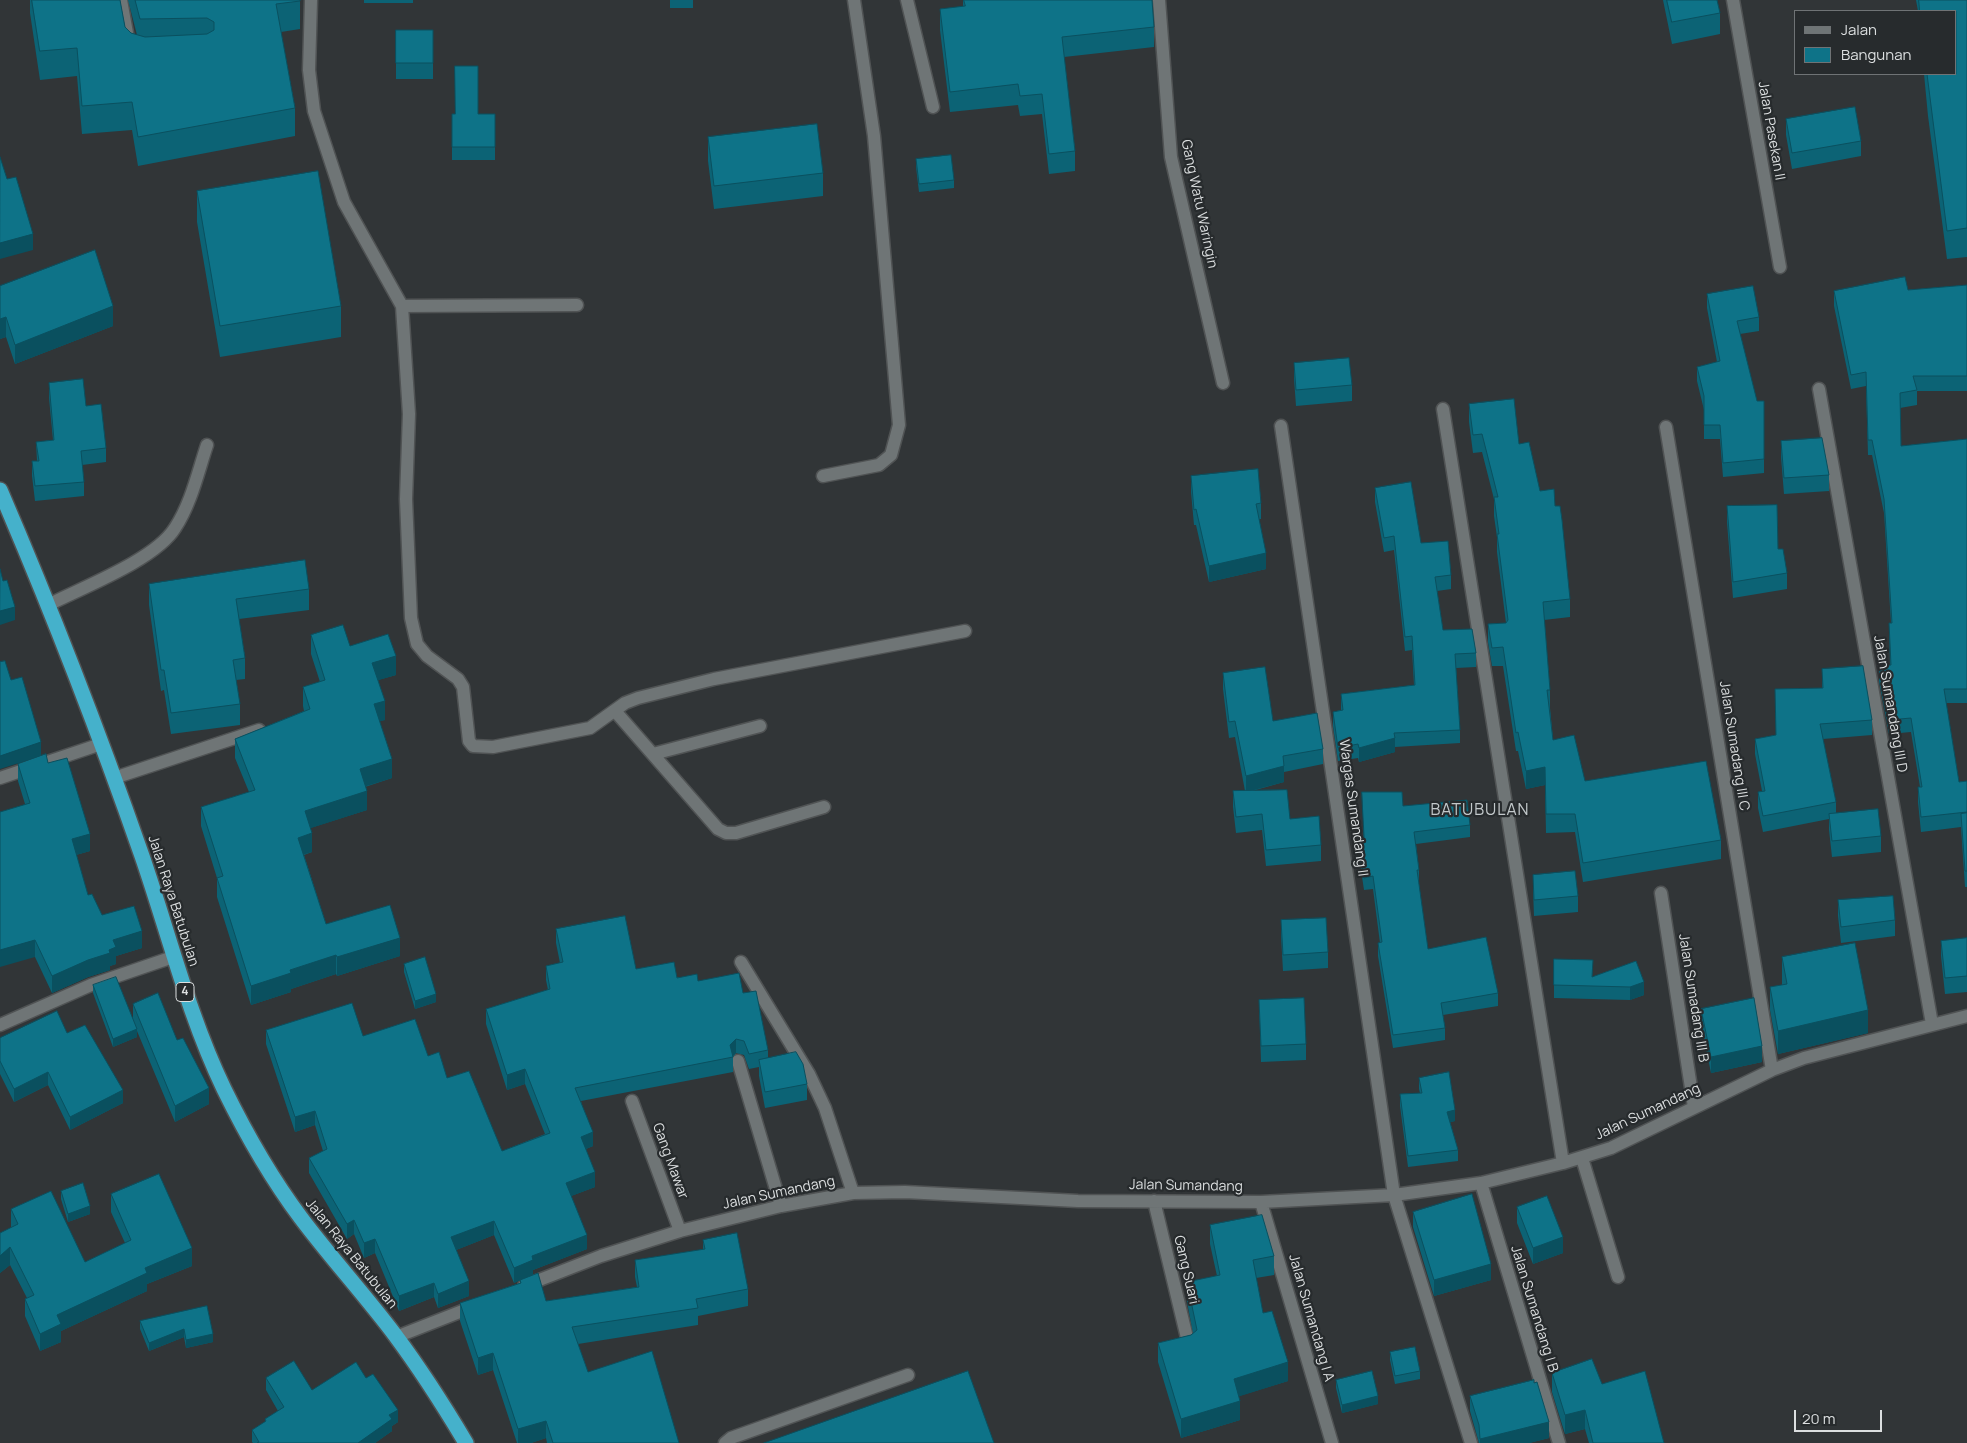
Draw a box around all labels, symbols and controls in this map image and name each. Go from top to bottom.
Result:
legend [1794,10,1957,75]
text: Jalan [1841,19,1877,40]
text: Bangunan [1841,44,1911,65]
street label: Jalan Pasekan II [1754,80,1788,182]
street label: Gang Watu Waringin [1177,138,1221,270]
street label: Jalan Sumandang III D [1870,634,1910,774]
street label: Jalan Sumadang III C [1715,680,1753,812]
street label: Wargas Sumandang II [1335,738,1371,878]
district label: BATUBULAN [1429,801,1531,821]
street label: Jalan Raya Batubulan [144,833,202,969]
street label: Jalan Sumadang III B [1675,933,1711,1063]
road number: 4 [176,982,194,1002]
street label: Jalan Sumandang [1593,1080,1703,1144]
street label: Gang Mawar [649,1121,691,1201]
street label: Jalan Sumandang [722,1173,836,1213]
street label: Jalan Sumandang [1129,1177,1243,1195]
street label: Jalan Raya Batubulan [302,1196,400,1312]
street label: Gang Suari [1170,1234,1202,1306]
street label: Jalan Sumandang I B [1507,1244,1561,1374]
street label: Jalan Sumandang I A [1285,1252,1337,1384]
scale bar [1797,1400,1884,1432]
text: 20 m [1802,1408,1835,1429]

